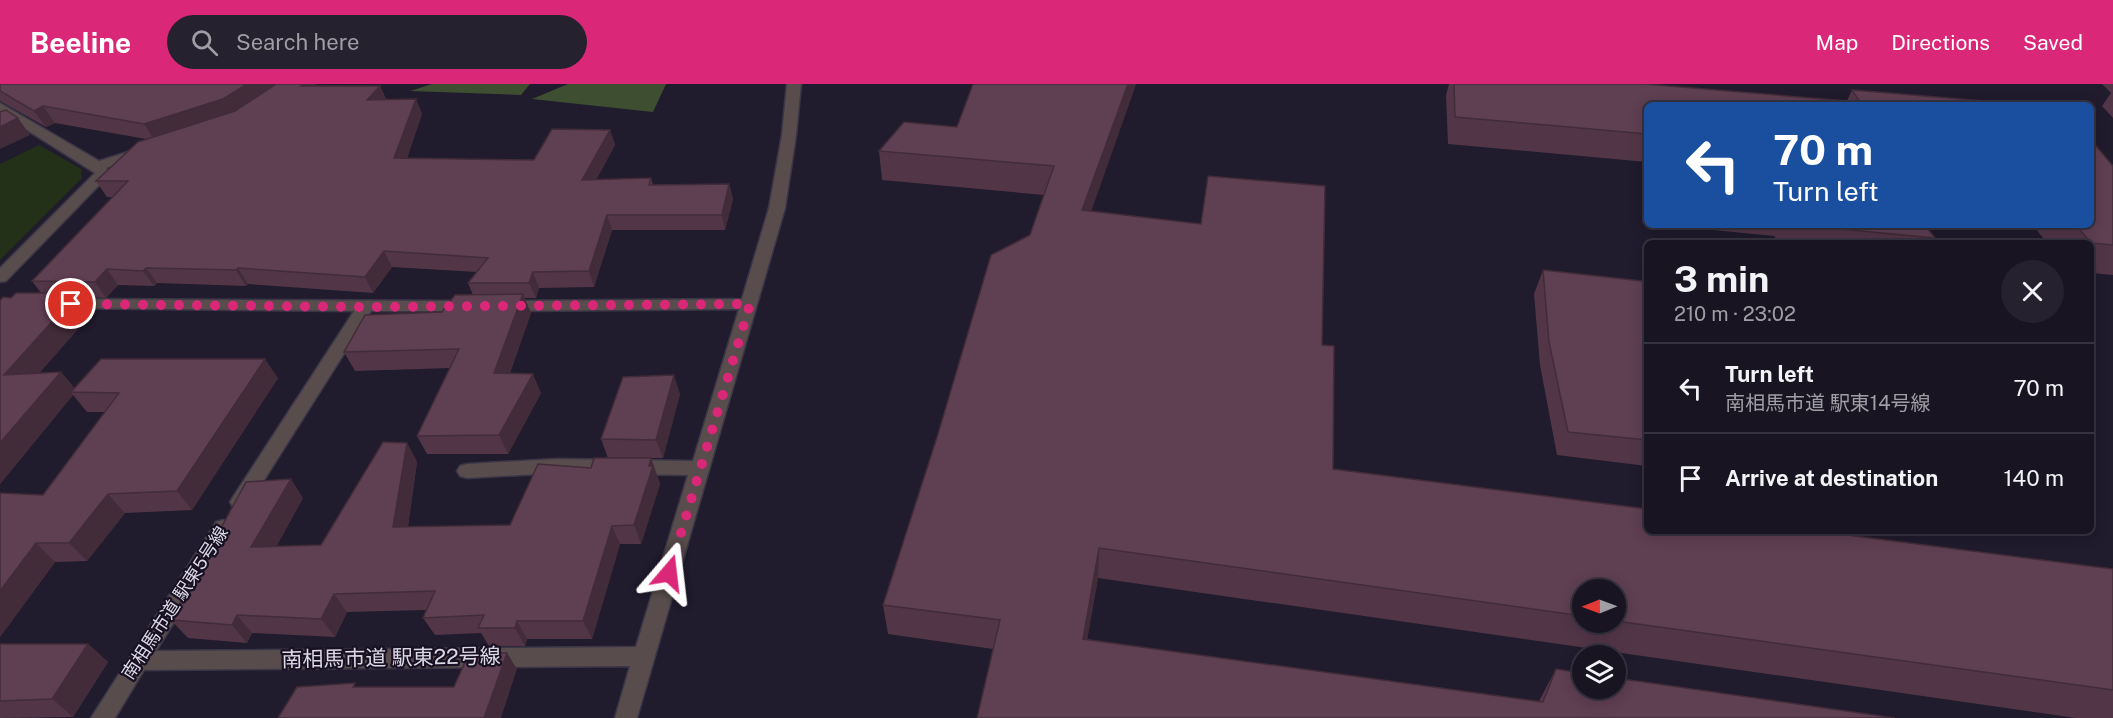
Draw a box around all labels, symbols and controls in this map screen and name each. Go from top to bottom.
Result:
search box [167,15,587,69]
text: Beeline [30,26,131,59]
icon: search [188,26,221,59]
text: Search here [236,29,360,55]
text: Map [1816,30,1858,55]
text: Directions [1891,30,1990,55]
text: Saved [2023,30,2083,55]
text: 70 m [1773,125,1873,174]
icon: left [1674,126,1752,204]
text: Turn left [1773,175,1879,207]
text: 3 min [1674,258,1769,300]
button: close [2001,260,2064,323]
pin [45,278,96,329]
icon: arrive [54,287,87,320]
text: 210 m · 23:02 [1674,302,1796,326]
text: Turn left [1725,361,1814,387]
icon: left [1674,372,1707,405]
text: 70 m [2013,375,2064,401]
text: 南相馬市道 駅東14号線 [1725,391,1931,415]
icon: arrive [1674,462,1707,495]
text: Arrive at destination [1725,465,1938,491]
text: 140 m [2003,465,2064,491]
street label: 南相馬市道 駅東5号線 [117,522,232,683]
position arrow [637,541,701,605]
north arrow [1572,579,1626,633]
map controls [1572,579,1626,699]
street label: 南相馬市道 駅東22号線 [281,643,501,672]
button: layers [1572,645,1626,699]

